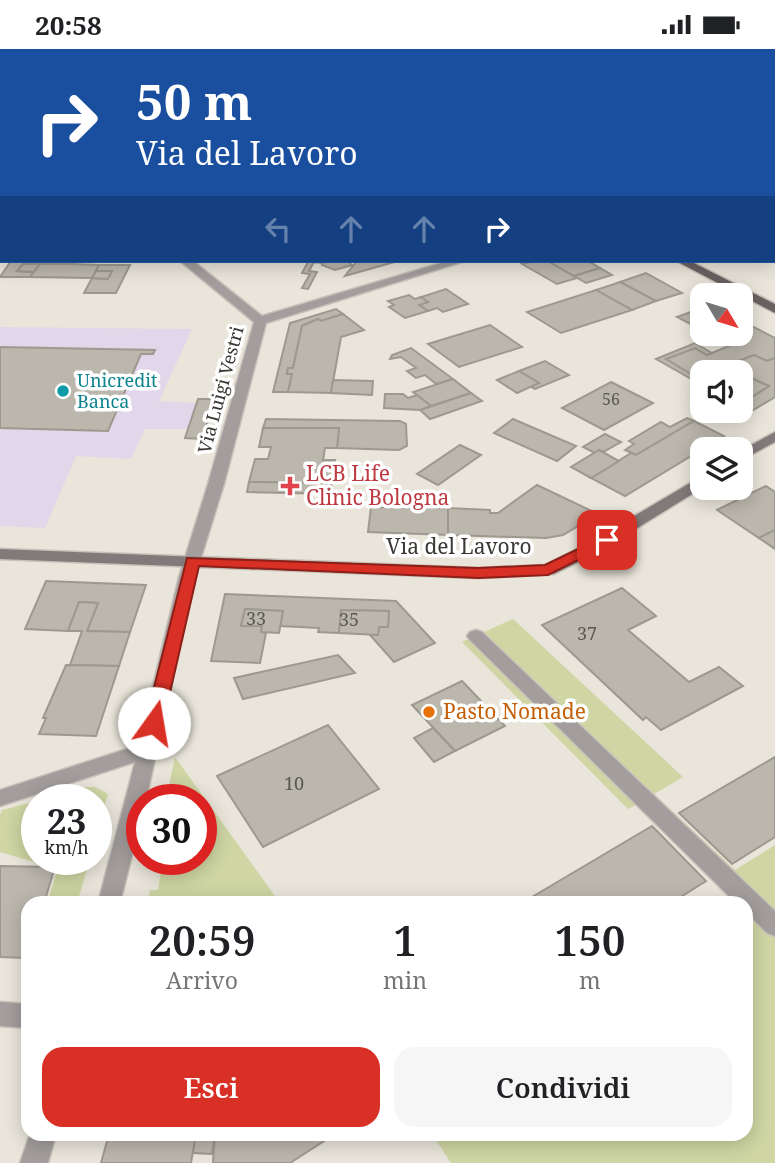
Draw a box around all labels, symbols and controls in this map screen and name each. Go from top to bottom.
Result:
text: 20:58 [35,7,102,43]
text: 50 m [136,68,252,134]
icon: right [21,77,112,168]
text: Via del Lavoro [136,131,358,174]
icon: left [259,210,297,248]
icon: ahead [332,210,370,248]
icon: ahead [405,210,443,248]
icon: right [478,210,516,248]
north arrow [690,283,752,347]
map controls [690,283,753,500]
street label: Via Luigi Vestri [192,323,249,456]
button: sound [690,360,753,423]
place label: Unicredit Banca [77,368,157,413]
marker: Unicredit Banca [55,383,71,399]
house number: 56 [602,388,620,410]
button: layers [690,437,753,500]
place label: LCB Life Clinic Bologna [306,459,449,511]
marker: LCB Life Clinic Bologna [280,476,300,496]
pin [577,510,637,570]
icon: arrive [588,521,626,559]
street label: Via del Lavoro [386,532,532,560]
house number: 33 [246,606,266,630]
house number: 35 [339,607,359,631]
house number: 37 [577,621,597,645]
position arrow [117,686,191,760]
place label: Pasto Nomade [443,697,586,725]
marker: Pasto Nomade [421,704,437,720]
house number: 10 [284,771,304,795]
speed limit sign: 30 [126,784,217,875]
text: 23 [47,797,86,844]
text: km/h [44,835,89,859]
text: 20:59 [149,911,256,968]
text: 1 [393,911,417,968]
text: 150 [555,911,625,968]
text: Arrivo [166,964,238,996]
text: min [383,964,427,996]
text: m [579,964,601,996]
button: Esci [42,1047,380,1127]
button: Condividi [394,1047,732,1127]

